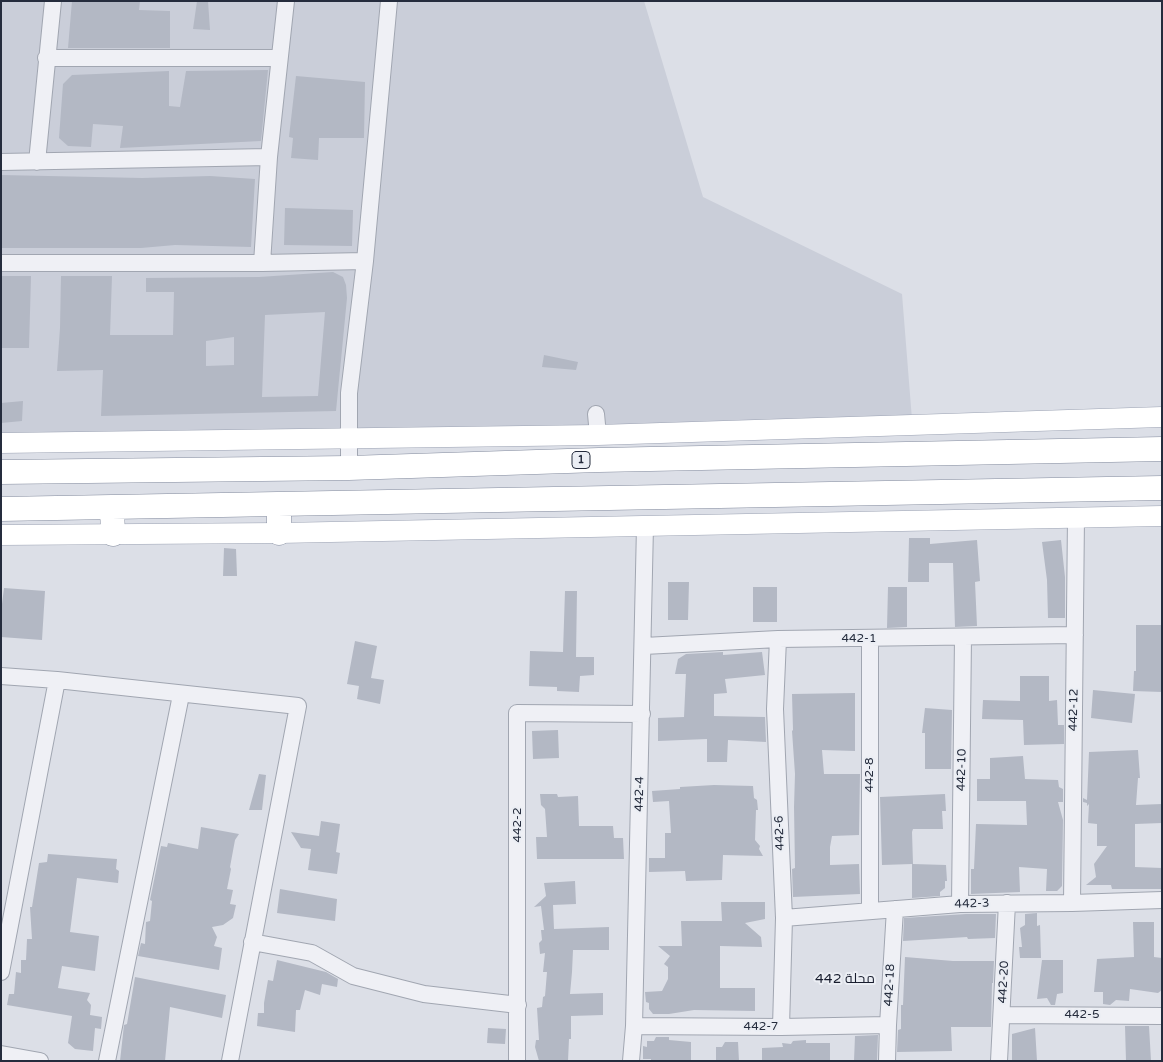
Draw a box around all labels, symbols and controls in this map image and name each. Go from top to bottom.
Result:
road number: 1 [572,452,590,468]
street label: 442-1 [841,632,877,646]
street label: 442-12 [1066,689,1082,731]
street label: 442-10 [954,749,970,791]
street label: 442-8 [863,757,877,793]
street label: 442-4 [632,776,648,812]
street label: 442-2 [511,807,525,843]
street label: 442-6 [772,815,788,851]
street label: 442-3 [954,896,990,912]
street label: 442-20 [996,960,1012,1004]
street label: 442-18 [882,963,898,1007]
district label: محلة 442 [815,971,875,987]
street label: 442-5 [1064,1008,1100,1022]
street label: 442-7 [744,1020,778,1034]

